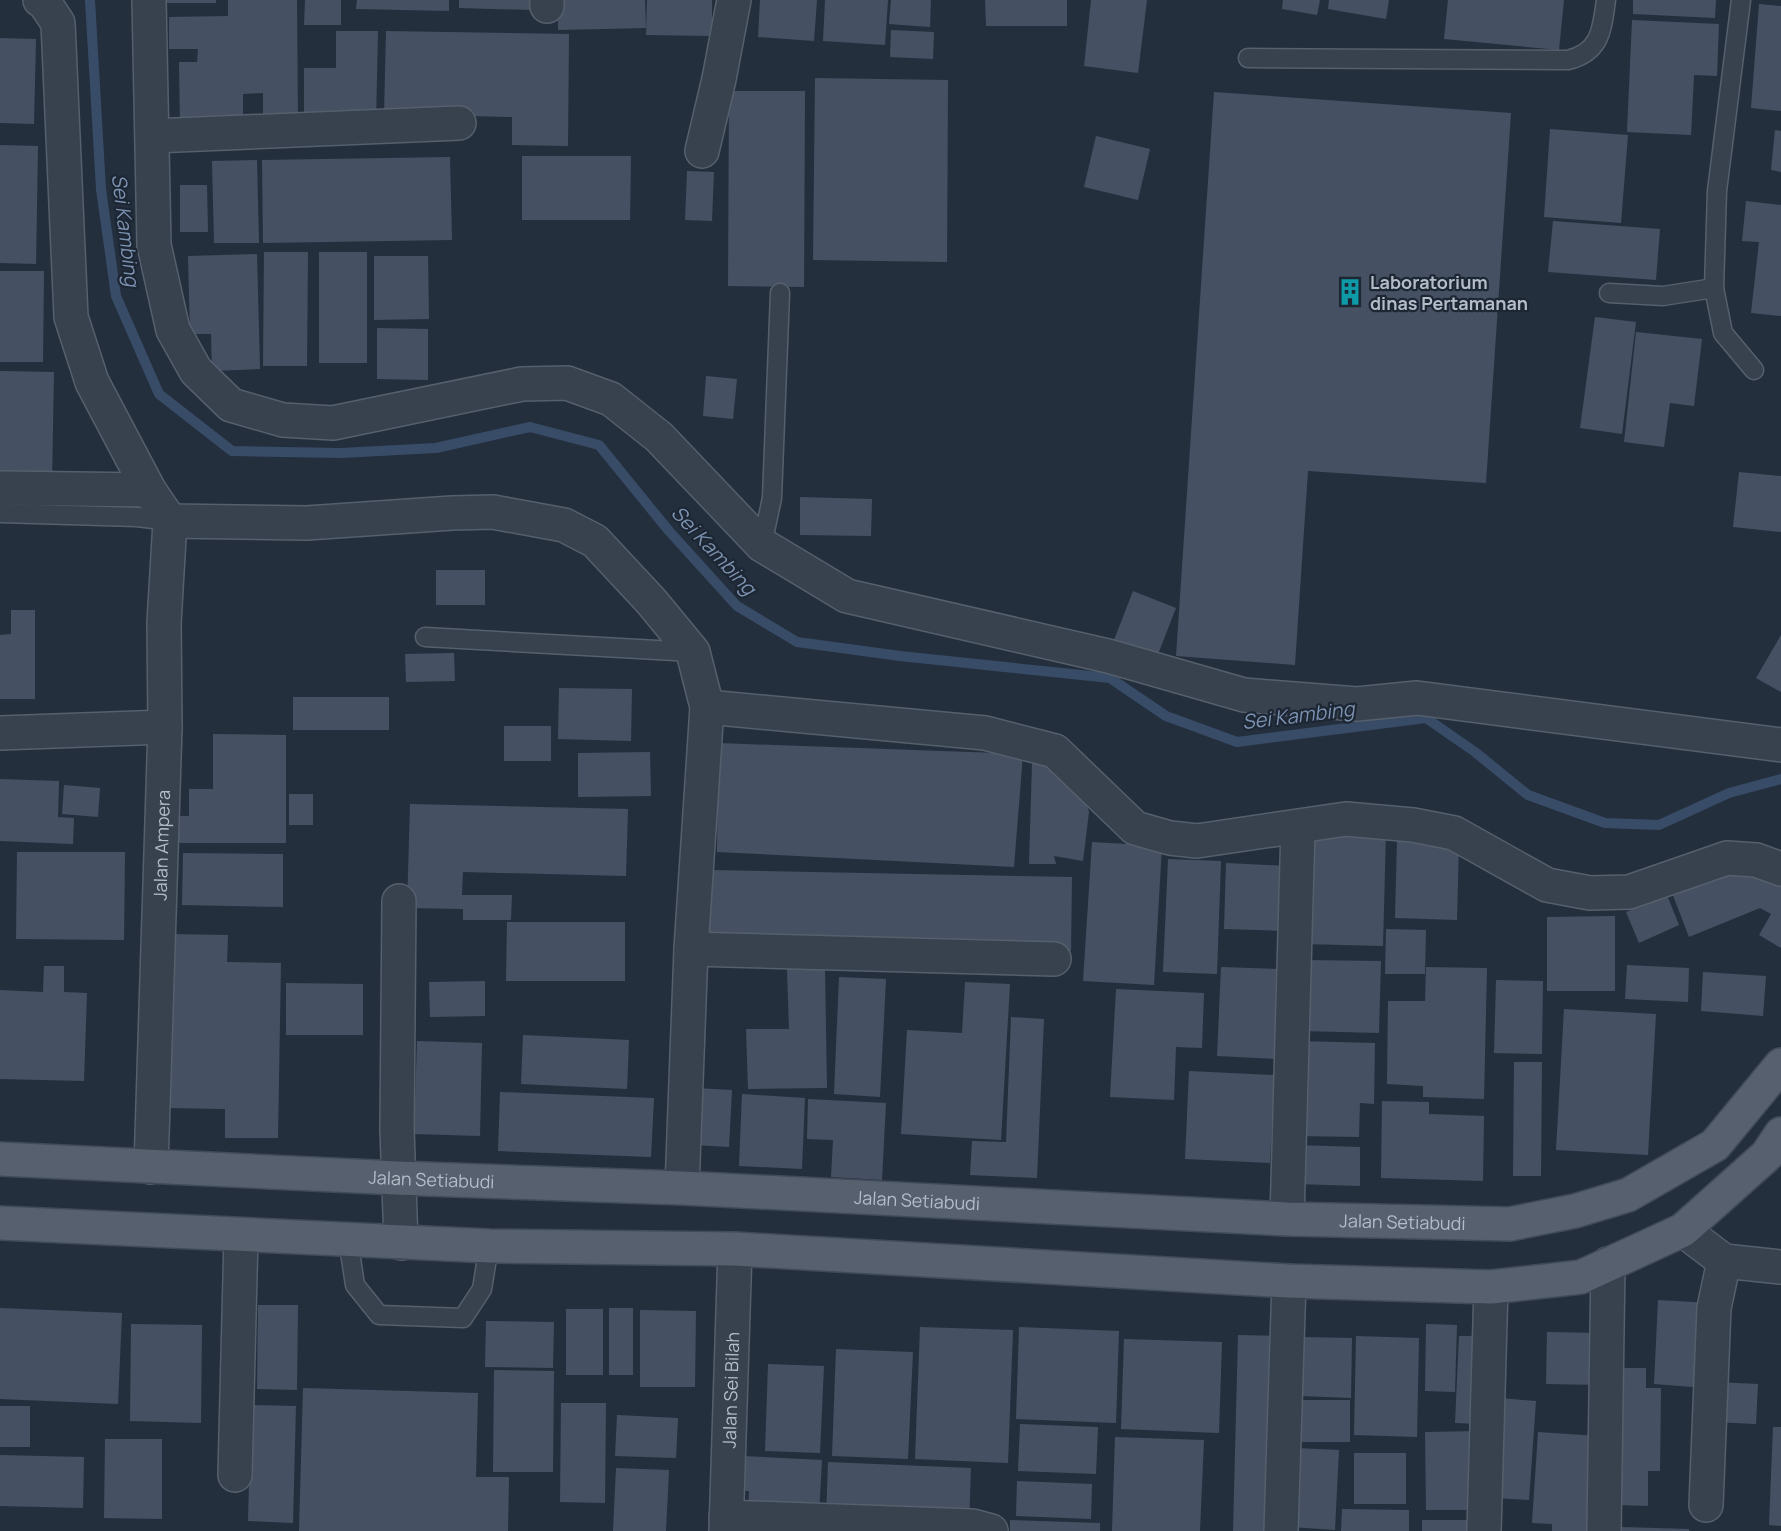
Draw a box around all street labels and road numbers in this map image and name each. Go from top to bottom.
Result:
street label: Jalan Ampera [147,789,175,901]
street label: Jalan Setiabudi [368,1165,495,1193]
street label: Jalan Setiabudi [853,1185,981,1215]
street label: Jalan Setiabudi [1339,1208,1466,1235]
street label: Jalan Sei Bilah [717,1331,744,1449]

